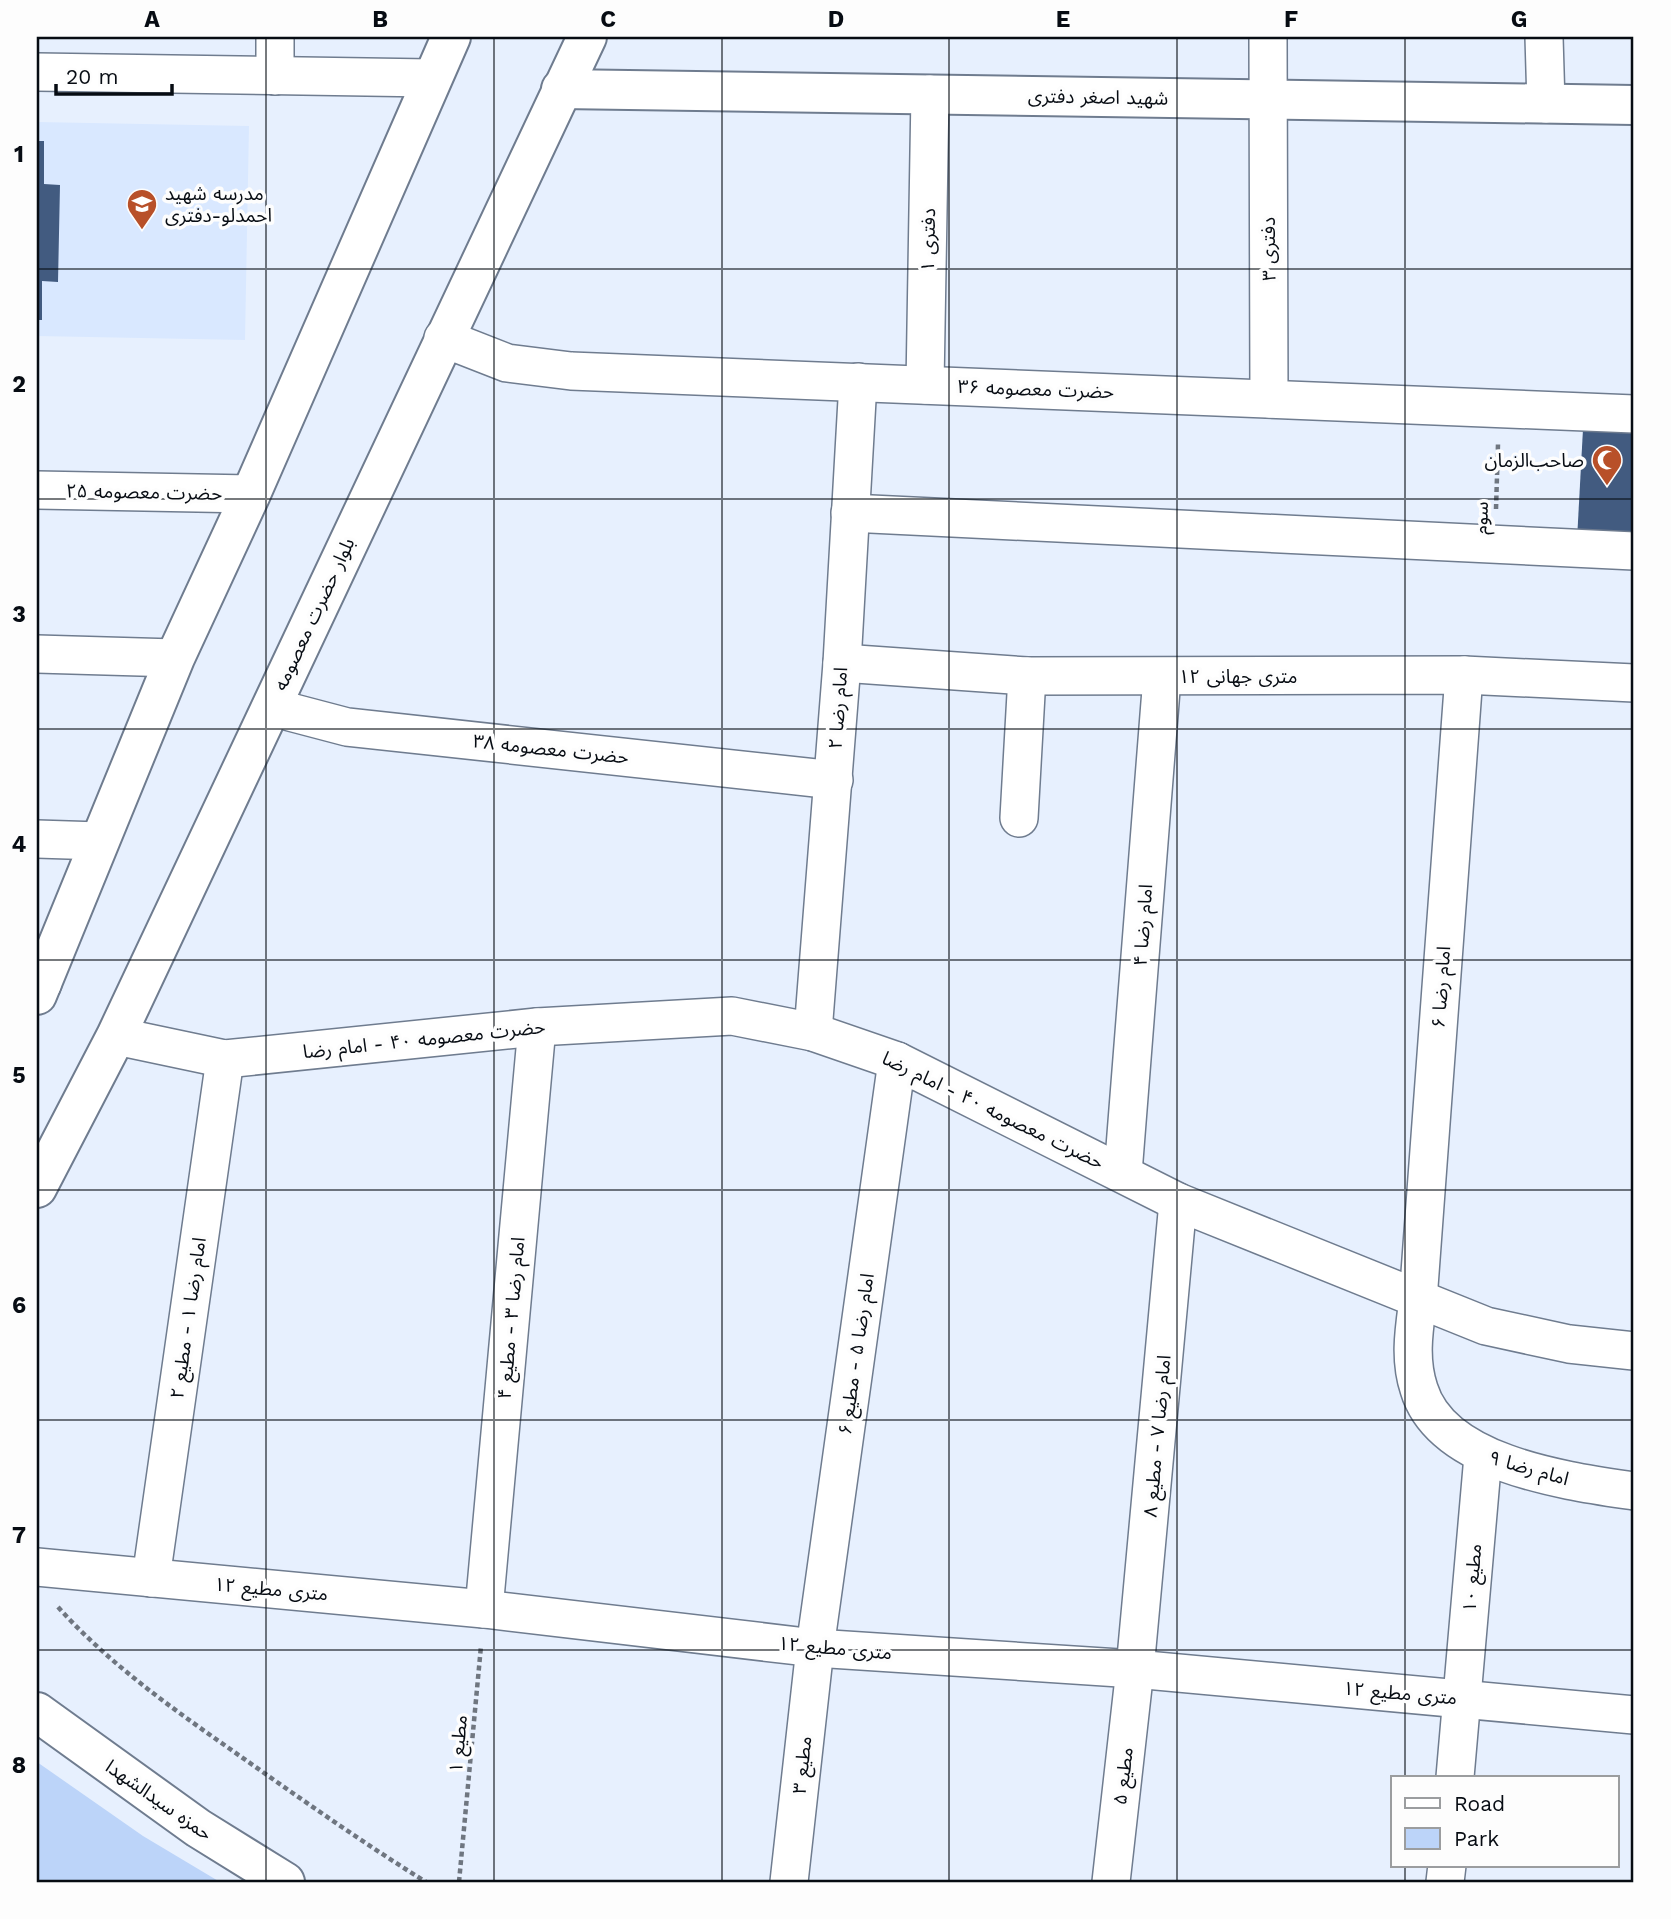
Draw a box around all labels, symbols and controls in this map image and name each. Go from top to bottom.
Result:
text: A [144,6,160,33]
text: B [372,6,388,33]
text: C [600,6,616,33]
text: D [828,6,844,33]
text: E [1056,6,1070,33]
text: F [1284,6,1298,33]
text: G [1511,6,1527,33]
scale bar [56,52,172,96]
text: 20 m [66,64,118,89]
street label: شهید اصغر دفتری [1028,84,1168,110]
text: 1 [14,141,24,168]
place label: مدرسه شهید احمدلو-دفتری [165,182,272,227]
school or university icon: مدرسه شهید احمدلو-دفتری [125,187,159,231]
street label: دفتری ۱ [916,208,940,272]
street label: دفتری ۳ [1257,217,1280,281]
text: 2 [12,371,26,398]
street label: حضرت معصومه ۳۶ [957,375,1115,403]
mosque icon: صاحب‌الزمان [1590,443,1624,487]
place label: صاحب‌الزمان [1485,449,1584,472]
street label: حضرت معصومه ۲۵ [66,479,222,505]
street label: سوم [1469,501,1496,535]
street label: بلوار حضرت معصومه [269,534,359,694]
text: 3 [12,601,26,628]
street label: ۱۲ متری جهانی [1178,665,1298,688]
street label: امام رضا ۲ [824,666,855,750]
street label: حضرت معصومه ۳۸ [472,729,630,769]
text: 4 [12,831,27,858]
street label: امام رضا ۴ [1129,883,1160,967]
street label: امام رضا ۶ [1427,945,1458,1029]
street label: حضرت معصومه ۴۰ - امام رضا [302,1015,547,1066]
street label: حضرت معصومه ۴۰ - امام رضا [877,1046,1108,1176]
text: 5 [12,1062,26,1089]
street label: امام رضا ۱ - مطیع ۲ [165,1236,214,1401]
street label: امام رضا ۳ - مطیع ۴ [492,1236,533,1400]
street label: امام رضا ۵ - مطیع ۶ [833,1272,882,1437]
text: 6 [12,1292,26,1319]
street label: امام رضا ۷ - مطیع ۸ [1138,1354,1179,1518]
street label: امام رضا ۹ [1486,1446,1572,1493]
text: 7 [12,1522,26,1549]
street label: مطیع ۱۰ [1458,1543,1489,1614]
street label: ۱۲ متری مطیع [213,1573,329,1608]
street label: ۱۲ متری مطیع [777,1632,893,1667]
street label: ۱۲ متری مطیع [1342,1677,1458,1712]
street label: مطیع ۱ [444,1714,475,1774]
street label: مطیع ۳ [788,1735,819,1795]
street label: مطیع ۵ [1108,1746,1141,1807]
text: 8 [12,1752,26,1779]
street label: حمزه سیدالشهدا [101,1755,217,1845]
legend [1391,1776,1618,1867]
text: Road [1454,1791,1505,1816]
text: Park [1454,1826,1499,1851]

